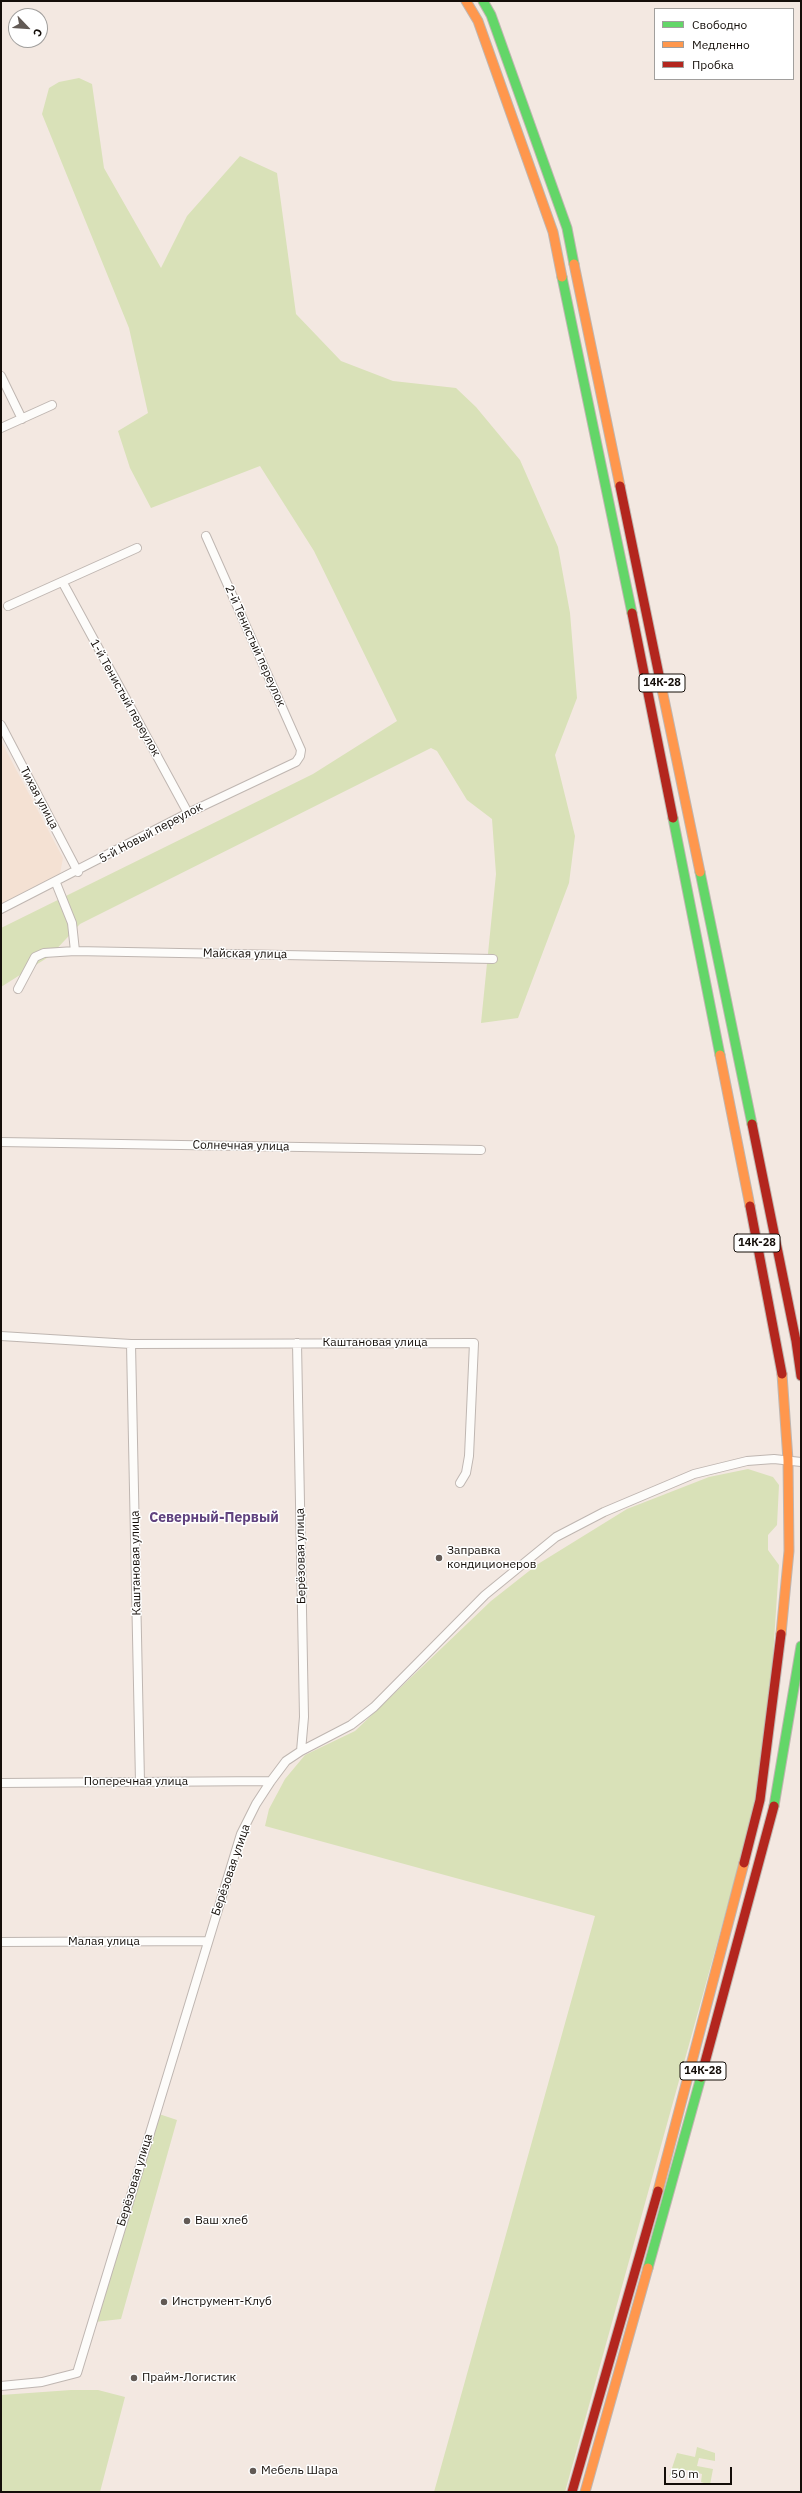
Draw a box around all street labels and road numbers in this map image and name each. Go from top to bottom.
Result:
street label: 2-й Тенистый переулок [222,583,288,709]
street label: 1-й Тенистый переулок [87,637,163,759]
road number: 14К-28 [639,674,685,692]
street label: Тихая улица [17,764,61,832]
street label: 5-й Новый переулок [97,800,205,866]
street label: Майская улица [203,946,287,962]
street label: Солнечная улица [192,1138,290,1154]
road number: 14К-28 [734,1234,780,1252]
street label: Каштановая улица [322,1336,428,1350]
street label: Берёзовая улица [293,1508,309,1604]
street label: Каштановая улица [128,1510,144,1616]
street label: Поперечная улица [84,1775,188,1789]
street label: Берёзовая улица [209,1822,253,1918]
street label: Малая улица [68,1935,140,1949]
road number: 14К-28 [680,2062,726,2080]
street label: Берёзовая улица [114,2132,156,2228]

